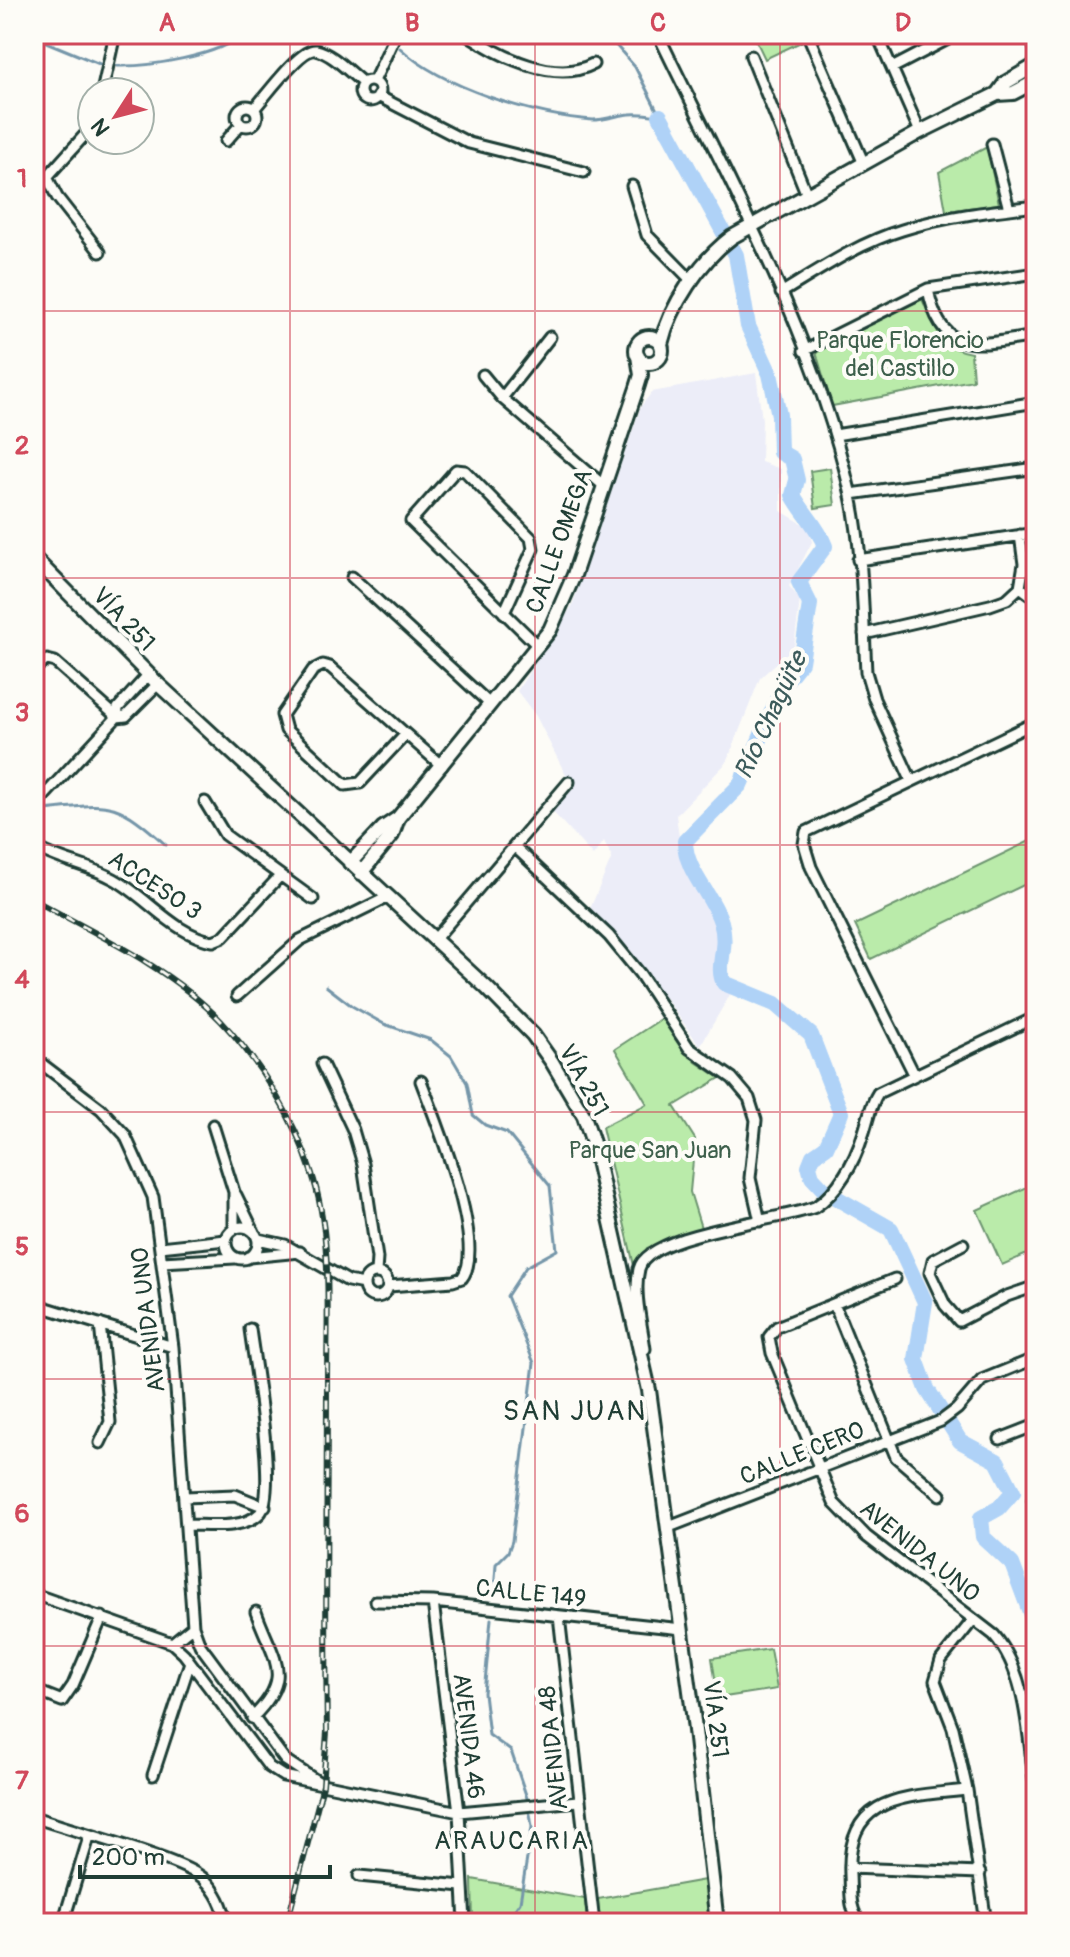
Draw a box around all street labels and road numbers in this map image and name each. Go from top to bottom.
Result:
street label: CALLE OMEGA [520,465,599,617]
street label: VÍA 251 [86,581,161,657]
street label: ACCESO 3 [103,845,207,926]
street label: VÍA 251 [552,1039,615,1121]
street label: AVENIDA UNO [125,1246,172,1394]
street label: CALLE CERO [736,1415,869,1492]
street label: AVENIDA UNO [854,1494,986,1609]
street label: CALLE 149 [474,1573,588,1614]
street label: AVENIDA 46 [446,1672,491,1801]
street label: VÍA 251 [696,1679,735,1759]
street label: AVENIDA 48 [533,1684,574,1811]

